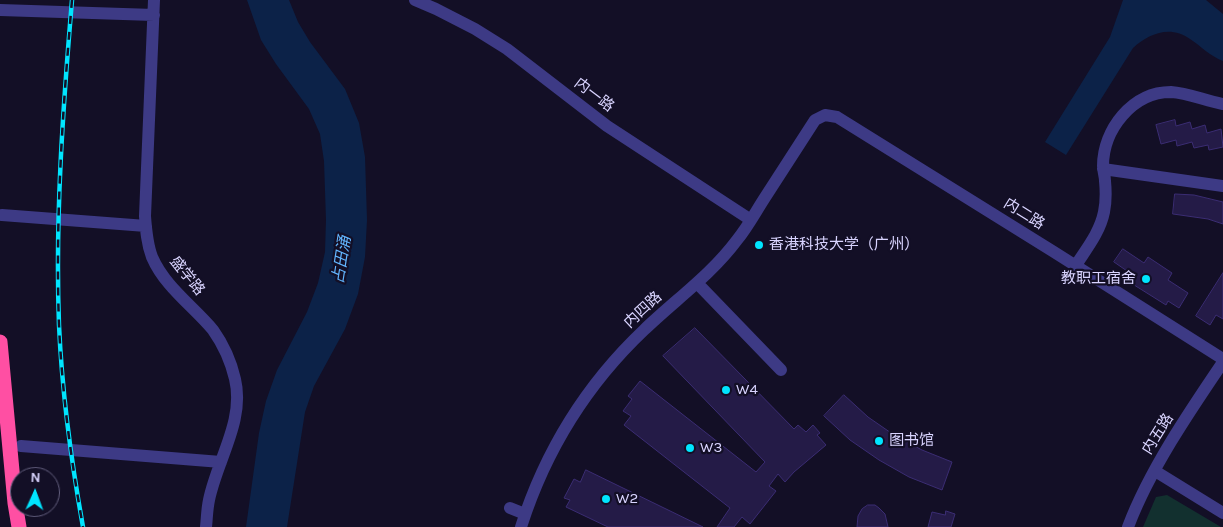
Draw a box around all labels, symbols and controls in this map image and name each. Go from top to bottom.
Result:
street label: 内一路 [571,74,617,116]
street label: 内二路 [1000,194,1048,234]
water label: 占田涌 [329,235,355,285]
place label: 香港科技大学（广州） [769,236,919,254]
marker: 香港科技大学（广州） [753,239,765,251]
street label: 盛学路 [166,253,208,299]
place label: 教职工宿舍 [1061,270,1136,288]
marker: 教职工宿舍 [1140,273,1152,285]
street label: 内四路 [620,288,666,332]
place label: W4 [736,381,758,399]
marker: W4 [720,384,732,396]
street label: 内五路 [1138,410,1178,458]
place label: 图书馆 [889,432,934,450]
marker: 图书馆 [873,435,885,447]
place label: W3 [700,439,722,457]
marker: W3 [684,442,696,454]
north arrow [10,467,60,517]
text: N [30,469,41,486]
place label: W2 [616,490,638,508]
marker: W2 [600,493,612,505]

